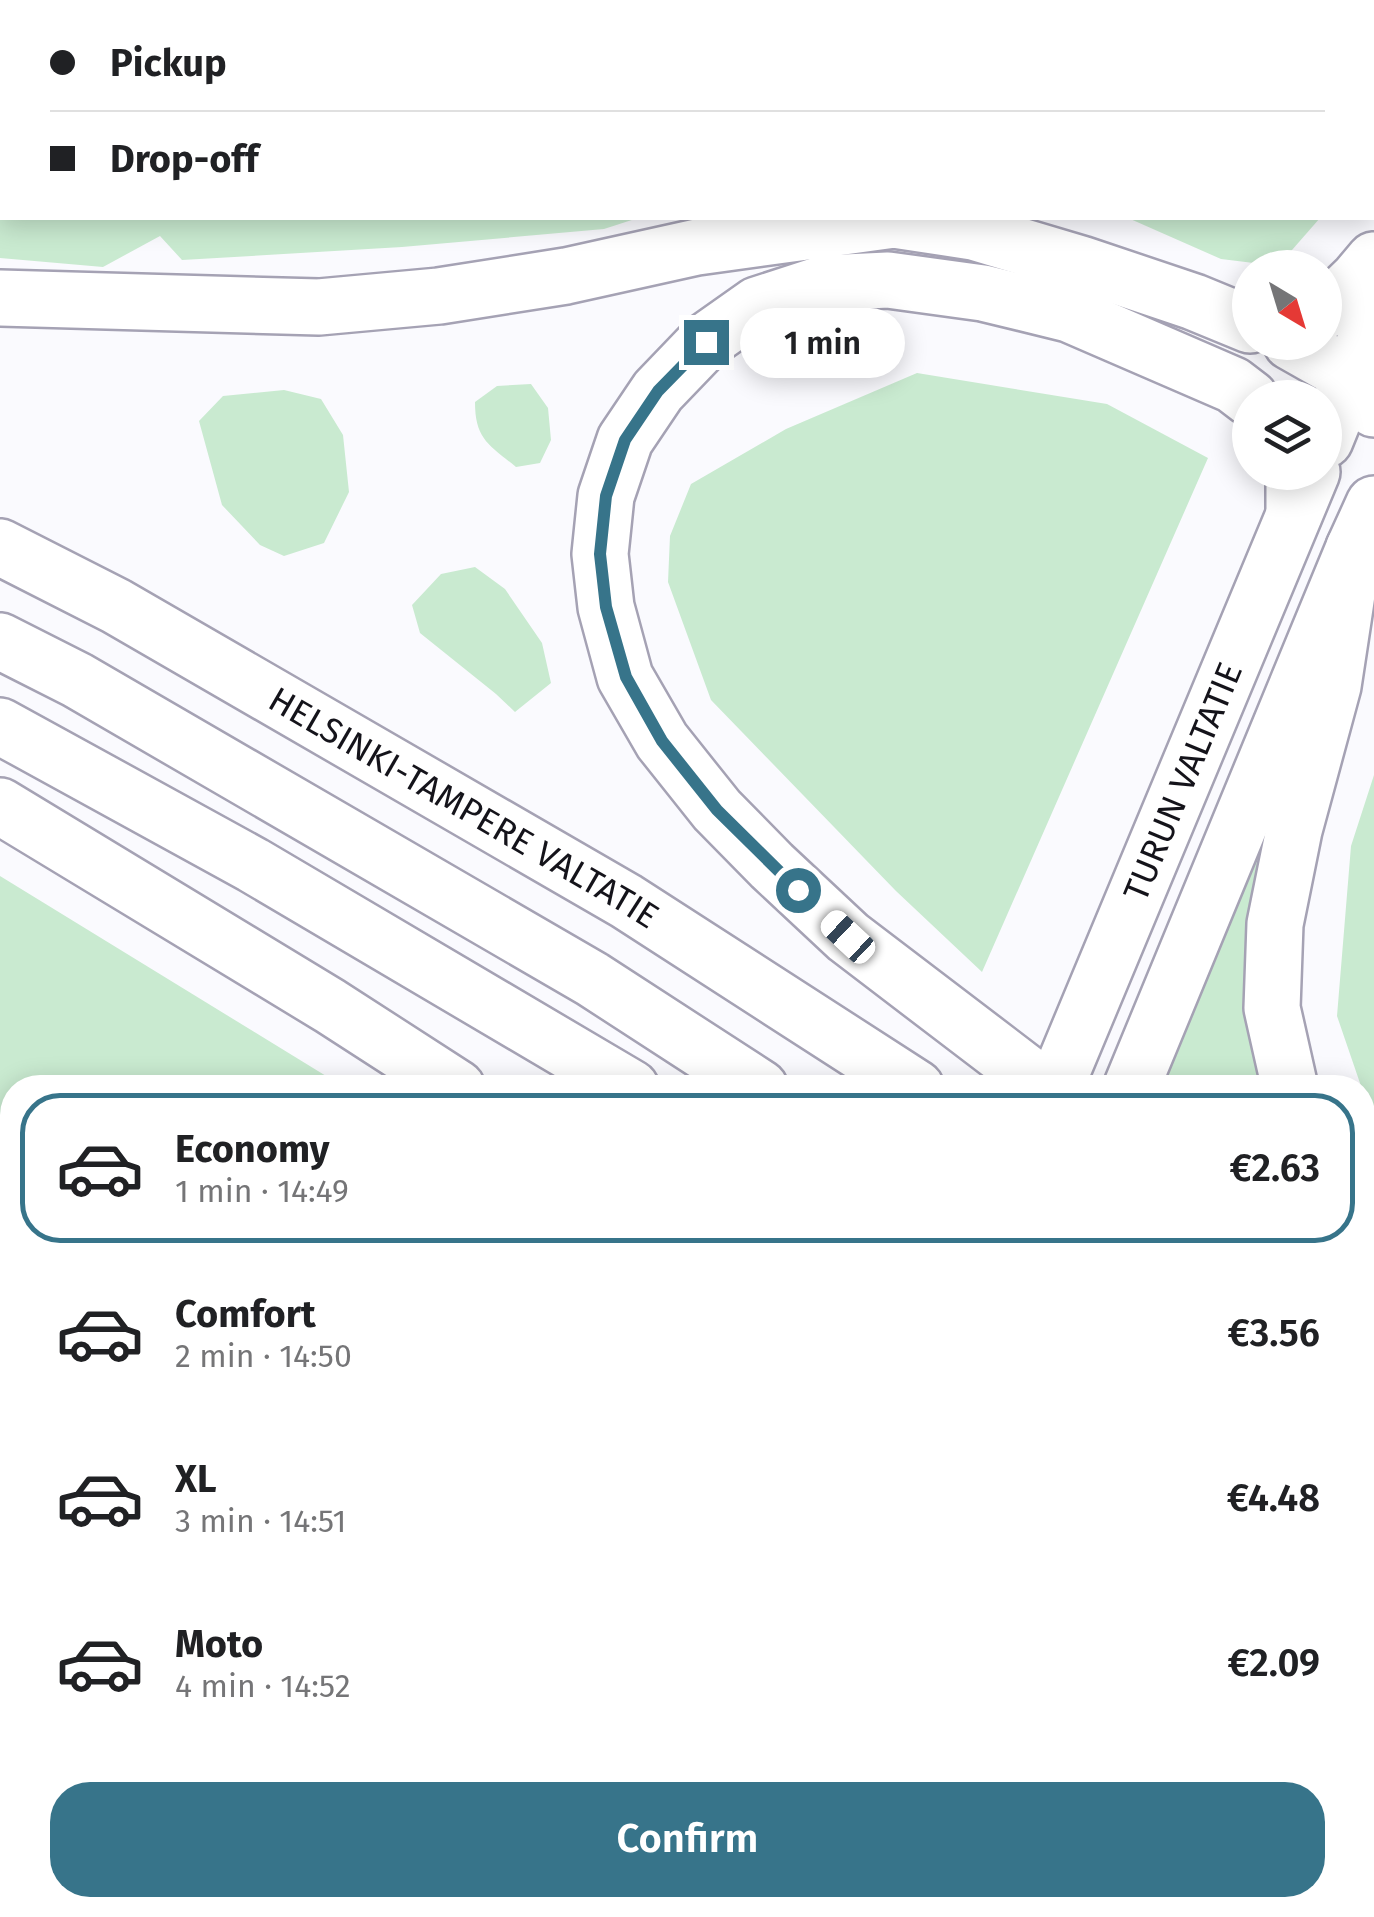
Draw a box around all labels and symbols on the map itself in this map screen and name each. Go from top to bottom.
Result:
north arrow [1232,250,1342,360]
callout: 1 min [741,307,906,377]
route end [684,320,729,365]
street label: TURUN VALTATIE [1115,656,1251,907]
street label: HELSINKI-TAMPERE VALTATIE [261,678,666,937]
route start [776,868,821,913]
car [816,906,880,968]

